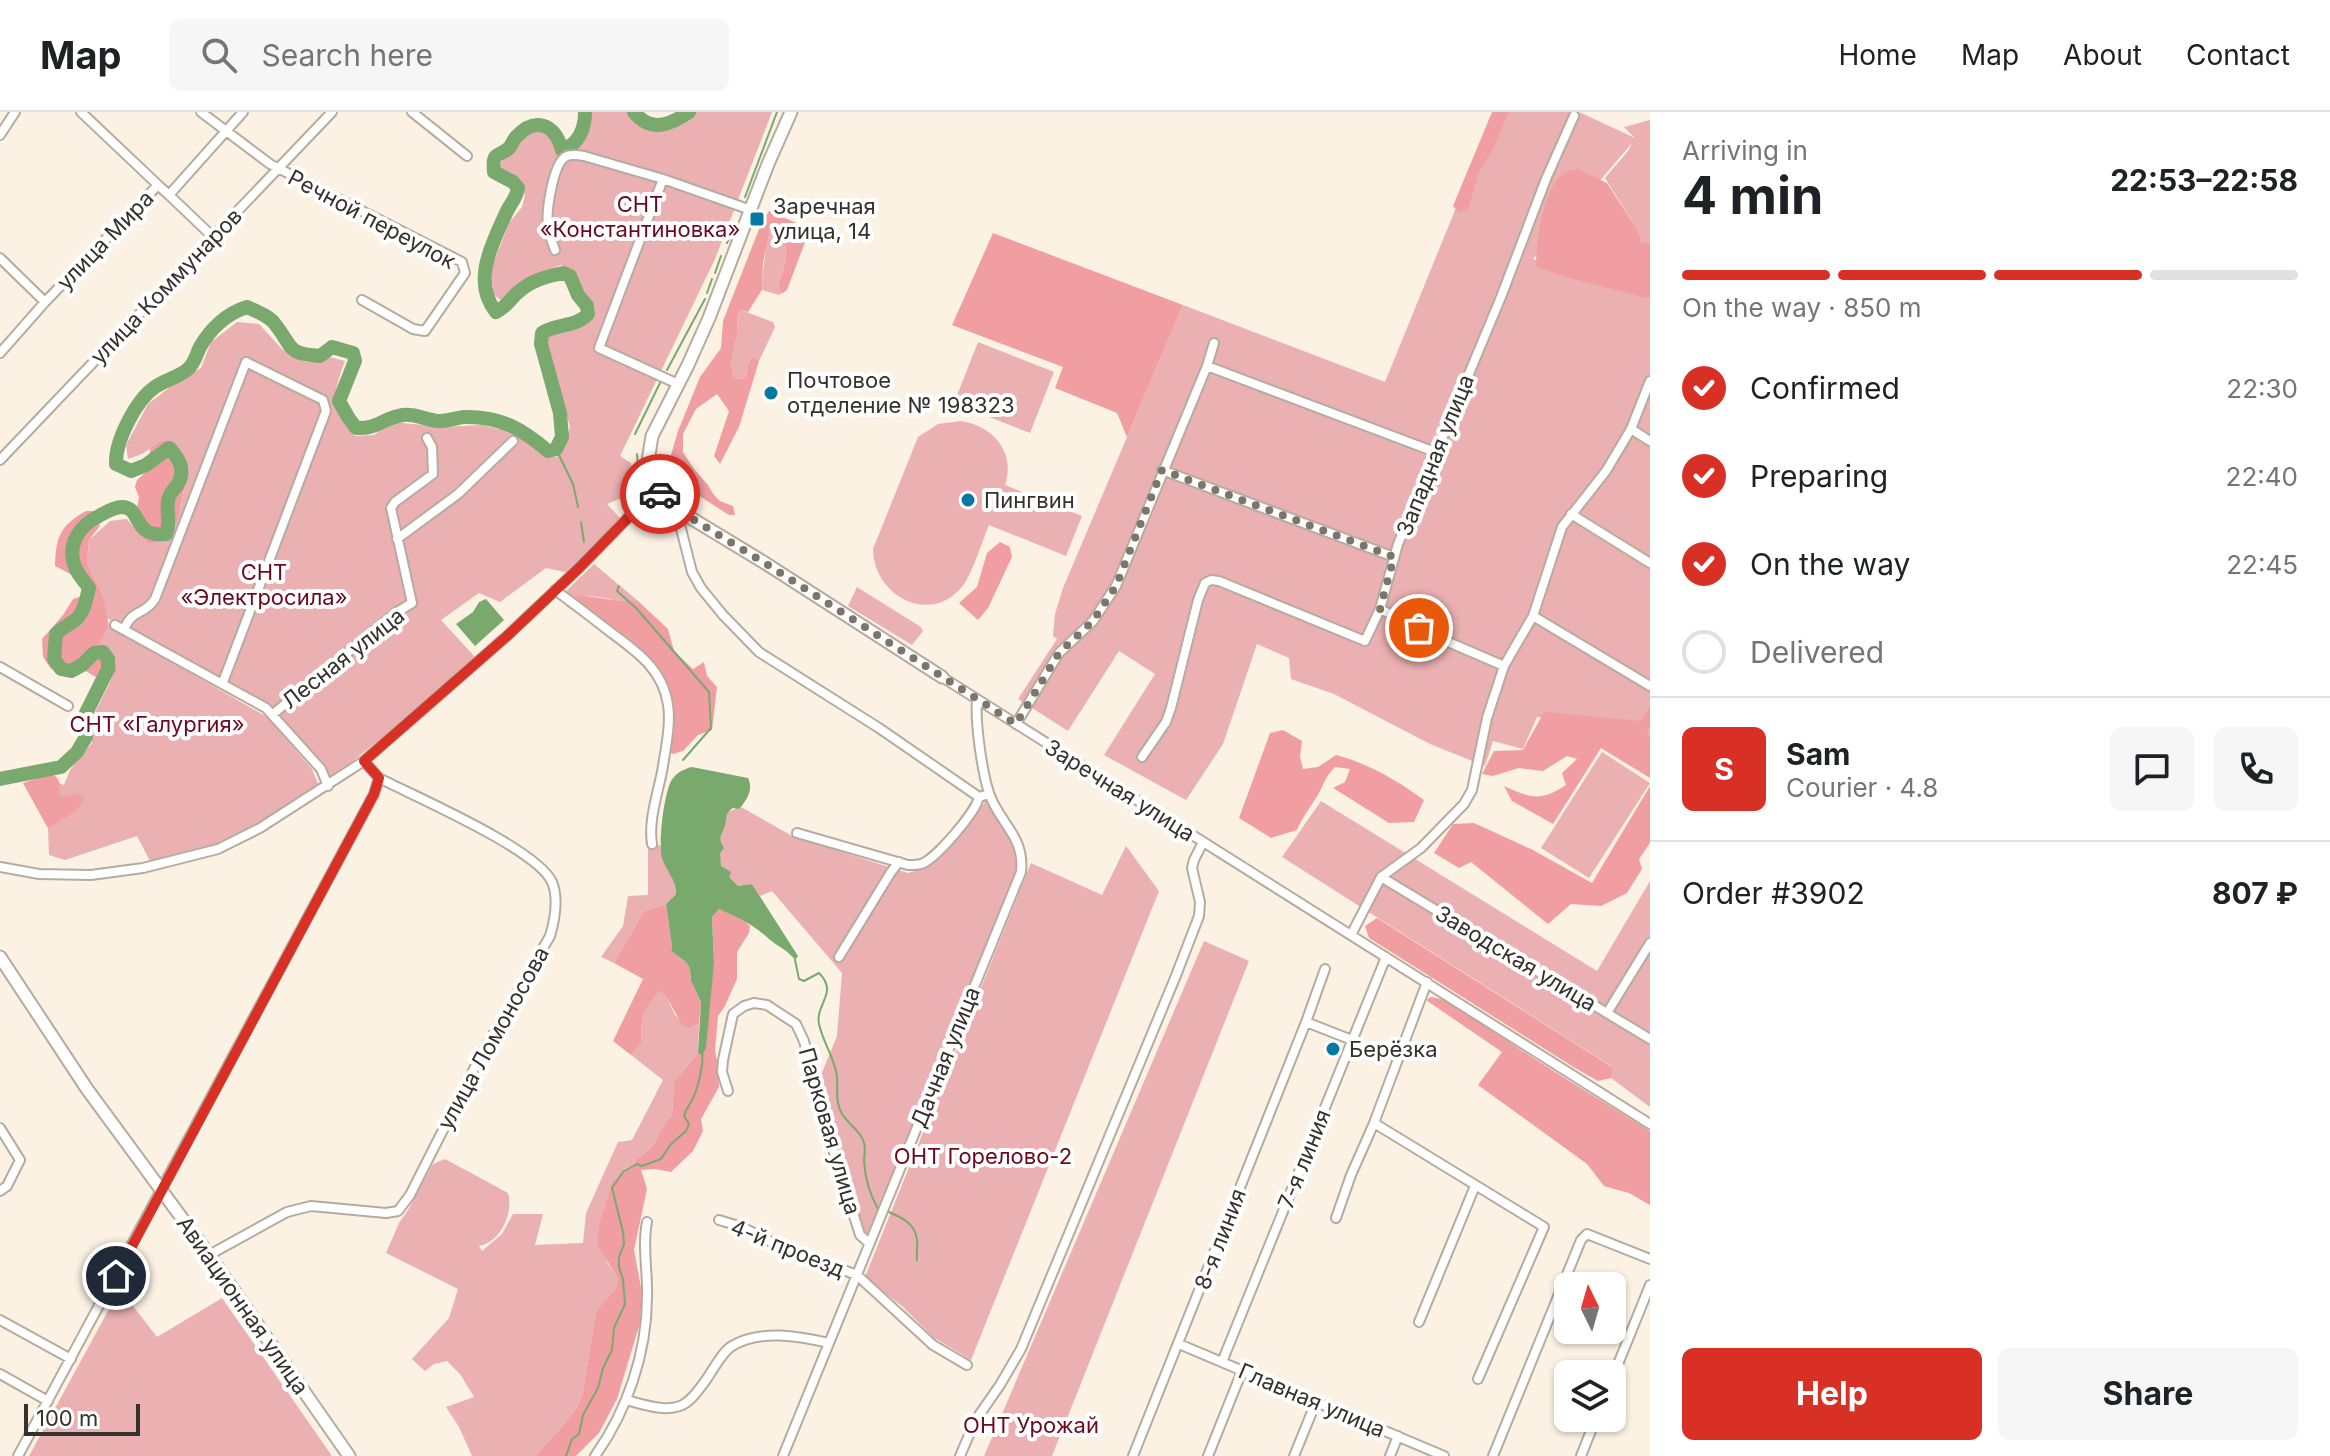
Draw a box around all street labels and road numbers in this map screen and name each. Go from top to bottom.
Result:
street label: Речной переулок [284,164,460,274]
street label: улица Мира [51,185,159,295]
street label: улица Коммунаров [85,203,247,369]
street label: Западная улица [1391,371,1479,539]
street label: Лесная улица [277,602,409,714]
street label: Заречная улица [1040,734,1200,846]
street label: Заводская улица [1431,900,1601,1016]
street label: улица Ломоносова [432,942,554,1134]
street label: Дачная улица [905,983,985,1131]
street label: Парковая улица [794,1045,866,1217]
street label: 7-я линия [1272,1106,1336,1212]
street label: 8-я линия [1189,1185,1251,1293]
street label: Авиационная улица [172,1211,314,1399]
street label: 4-й проезд [727,1213,849,1283]
street label: Главная улица [1235,1357,1389,1443]

